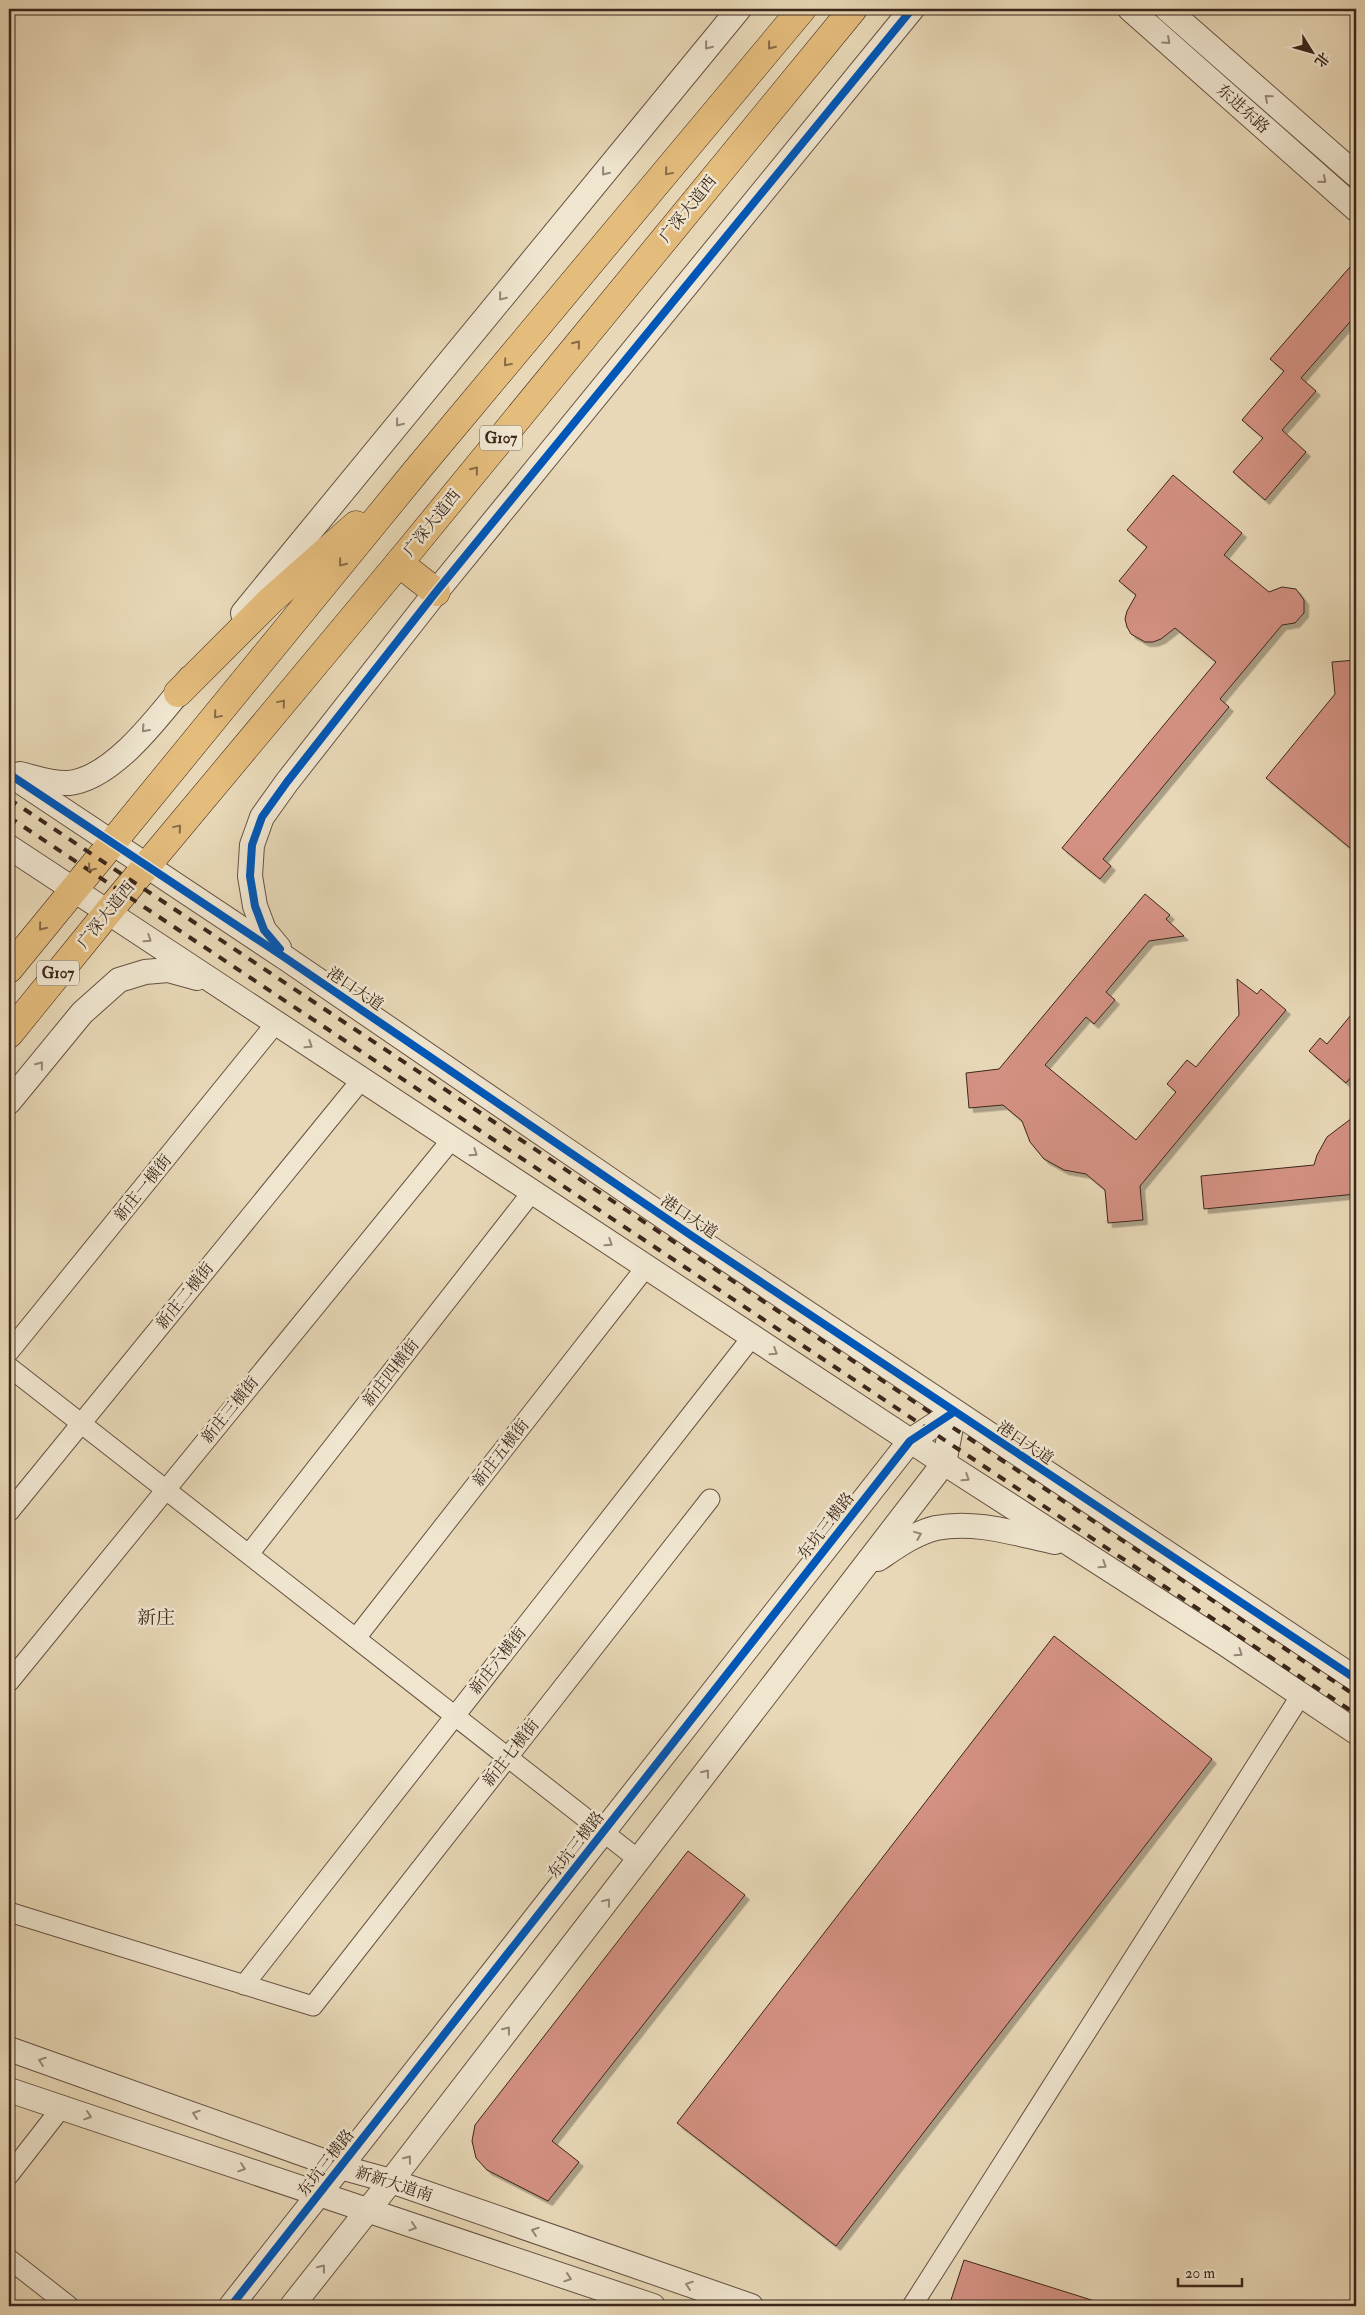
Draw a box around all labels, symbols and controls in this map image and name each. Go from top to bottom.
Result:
north arrow [1288,28,1338,78]
one-way arrow [1161,35,1170,44]
one-way arrow [705,41,714,50]
one-way arrow [768,41,777,50]
text: 北 [1311,49,1333,70]
street label: 东进东路 [1213,80,1273,138]
one-way arrow [1265,95,1274,104]
one-way arrow [602,166,611,175]
one-way arrow [664,166,673,175]
street label: 广深大道西 [655,172,721,246]
one-way arrow [1317,174,1326,183]
one-way arrow [498,292,507,301]
one-way arrow [572,341,581,350]
one-way arrow [504,357,513,366]
one-way arrow [396,417,404,426]
road number: G107 [480,426,522,450]
one-way arrow [469,467,477,476]
street label: 广深大道西 [399,486,465,560]
one-way arrow [339,557,348,566]
one-way arrow [276,700,285,709]
one-way arrow [214,710,223,719]
one-way arrow [142,724,151,733]
one-way arrow [172,825,181,834]
one-way arrow [88,862,97,871]
street label: 广深大道西 [73,878,139,952]
one-way arrow [39,922,48,931]
one-way arrow [143,933,152,942]
road number: G107 [37,960,79,986]
street label: 港口大道 [323,963,387,1015]
one-way arrow [303,1039,313,1048]
one-way arrow [34,1062,42,1071]
one-way arrow [468,1147,477,1157]
street label: 新庄一横街 [110,1151,176,1225]
street label: 港口大道 [657,1191,721,1243]
one-way arrow [604,1237,613,1246]
street label: 新庄二横街 [152,1259,218,1333]
street label: 新庄四横街 [358,1335,424,1411]
one-way arrow [769,1345,778,1355]
street label: 新庄三横街 [197,1373,263,1447]
street label: 新庄五横街 [468,1415,534,1491]
street label: 港口大道 [993,1417,1057,1469]
one-way arrow [960,1471,969,1481]
street label: 东坑三横路 [793,1488,859,1564]
one-way arrow [914,1531,922,1541]
one-way arrow [1097,1559,1106,1569]
district label: 新庄 [137,1606,175,1630]
street label: 新庄六横街 [465,1623,531,1699]
one-way arrow [1234,1647,1243,1657]
street label: 新庄七横街 [478,1715,544,1791]
one-way arrow [700,1770,708,1779]
street label: 东坑三横路 [543,1807,609,1883]
one-way arrow [601,1899,609,1908]
one-way arrow [502,2027,511,2036]
one-way arrow [39,2056,47,2066]
one-way arrow [192,2110,201,2120]
one-way arrow [83,2111,92,2121]
street label: 东坑三横路 [293,2125,359,2201]
one-way arrow [403,2156,411,2165]
one-way arrow [237,2162,246,2172]
street label: 新新大道南 [353,2162,435,2206]
one-way arrow [409,2221,417,2231]
one-way arrow [531,2227,540,2237]
scale bar [1178,2255,1241,2287]
text: 20 m [1185,2264,1215,2283]
one-way arrow [317,2265,325,2274]
one-way arrow [563,2272,571,2282]
one-way arrow [685,2280,694,2290]

